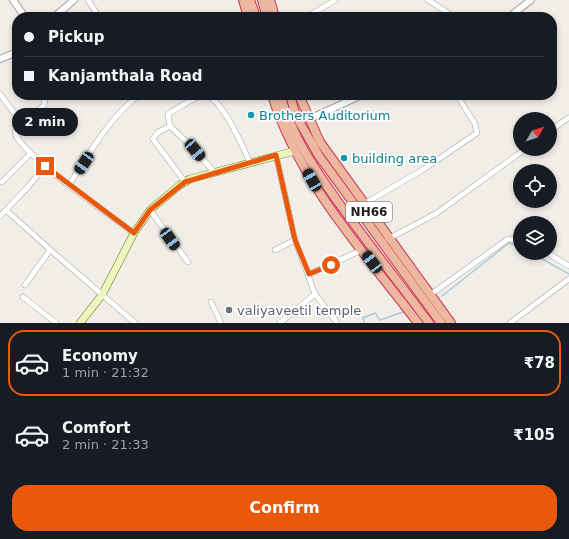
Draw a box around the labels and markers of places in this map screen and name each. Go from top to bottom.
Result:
place label: Brothers Auditorium [259,108,390,123]
marker: Brothers Auditorium [246,110,256,120]
place label: building area [352,151,437,166]
marker: building area [339,153,349,163]
place label: valiyaveetil temple [237,303,361,318]
marker: valiyaveetil temple [224,305,234,315]

